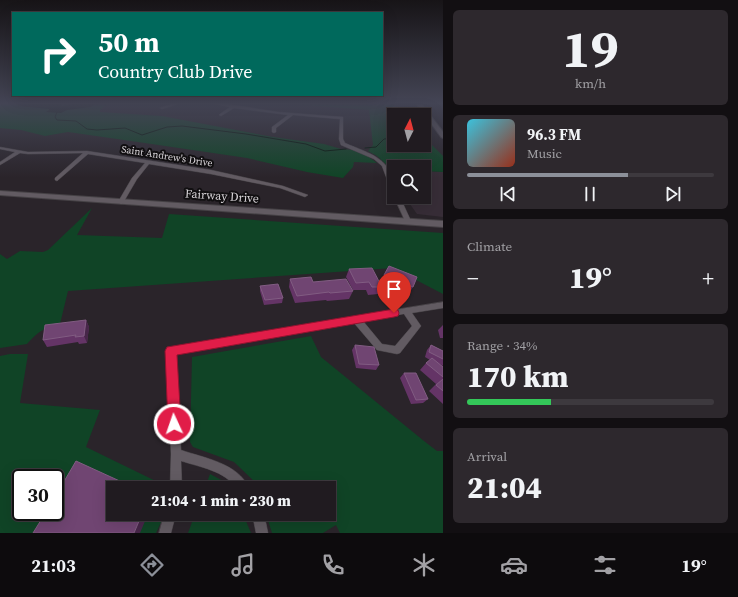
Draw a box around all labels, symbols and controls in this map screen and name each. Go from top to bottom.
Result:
text: 19 [562,13,619,84]
text: 50 m [98,23,160,61]
icon: right [32,28,84,80]
text: Country Club Drive [98,59,252,84]
text: km/h [575,75,606,92]
north arrow [387,108,431,152]
map controls [387,108,431,204]
text: 96.3 FM [527,124,581,145]
street label: Saint Andrew's Drive [120,142,214,170]
text: Music [527,145,562,162]
button: search [387,160,431,204]
icon: previous [497,183,519,205]
icon: pause [579,183,601,205]
icon: next [662,183,684,205]
street label: Fairway Drive [184,185,260,207]
text: Climate [467,238,512,255]
text: 19° [569,257,612,298]
text: − [467,263,479,293]
text: + [702,263,714,293]
pin [377,272,411,313]
icon: arrive [383,278,405,300]
text: Range · 34% [467,337,538,354]
text: 170 km [467,356,568,397]
position arrow [153,403,195,445]
text: Arrival [467,448,507,465]
text: 21:04 [467,467,542,508]
speed limit sign: 30 [12,469,64,521]
text: 21:04 · 1 min · 230 m [151,490,291,511]
icon: directions [138,551,166,579]
icon: music [229,551,257,579]
icon: phone [319,551,347,579]
icon: climate [410,551,438,579]
icon: car [500,551,528,579]
icon: filters [591,551,619,579]
text: 21:03 [31,553,76,578]
text: 19° [681,553,707,578]

